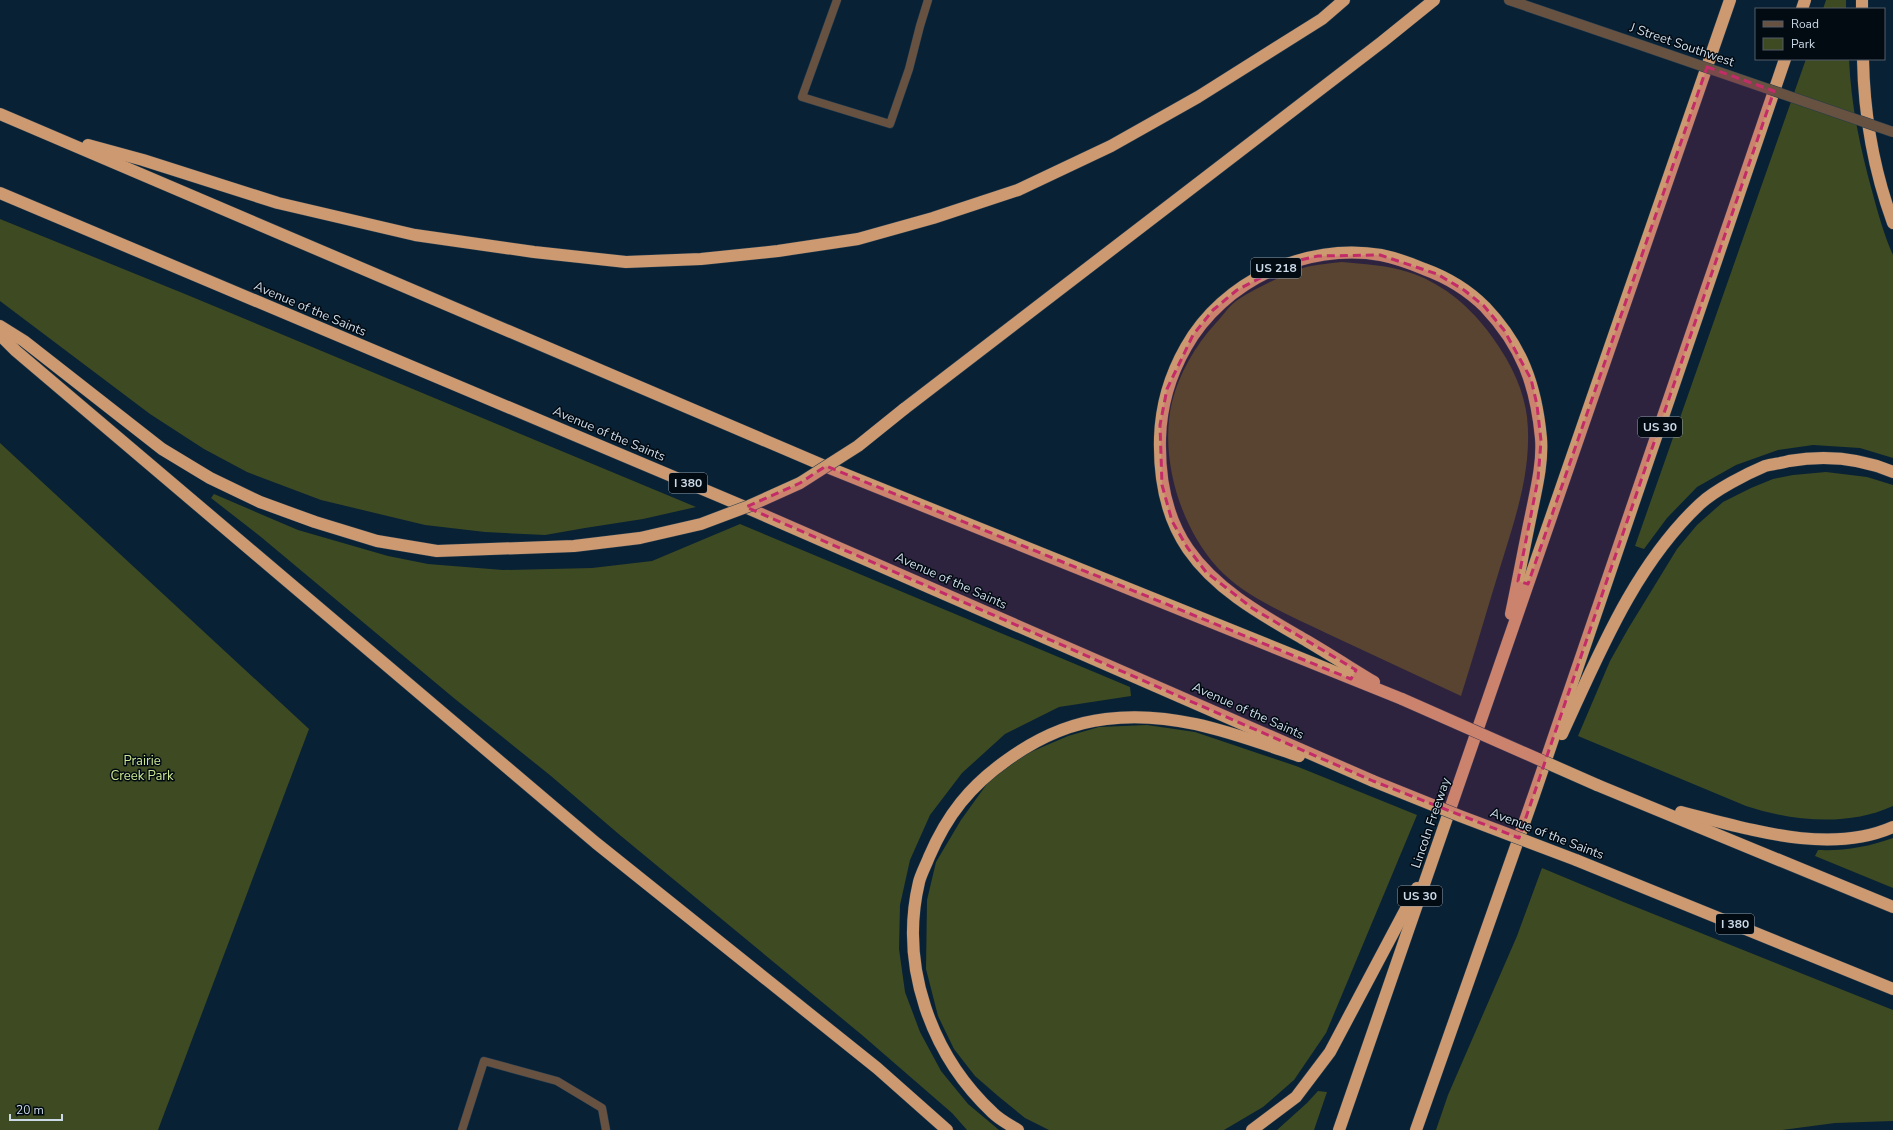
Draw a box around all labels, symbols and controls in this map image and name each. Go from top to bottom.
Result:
legend [1755,8,1885,60]
text: Road [1791,16,1819,32]
street label: J Street Southwest [1626,18,1737,71]
text: Park [1791,36,1816,52]
road number: US 218 [1251,258,1301,278]
street label: Avenue of the Saints [251,277,369,341]
street label: Avenue of the Saints [550,402,668,466]
road number: US 30 [1638,417,1682,437]
road number: I 380 [669,473,707,493]
street label: Avenue of the Saints [892,548,1010,614]
street label: Avenue of the Saints [1189,678,1307,744]
park label: Prairie Creek Park [111,752,174,785]
street label: Lincoln Freeway [1407,775,1455,871]
street label: Avenue of the Saints [1487,804,1607,864]
road number: US 30 [1398,886,1442,906]
road number: I 380 [1716,914,1754,934]
scale bar [10,1096,62,1122]
text: 20 m [16,1102,44,1118]

